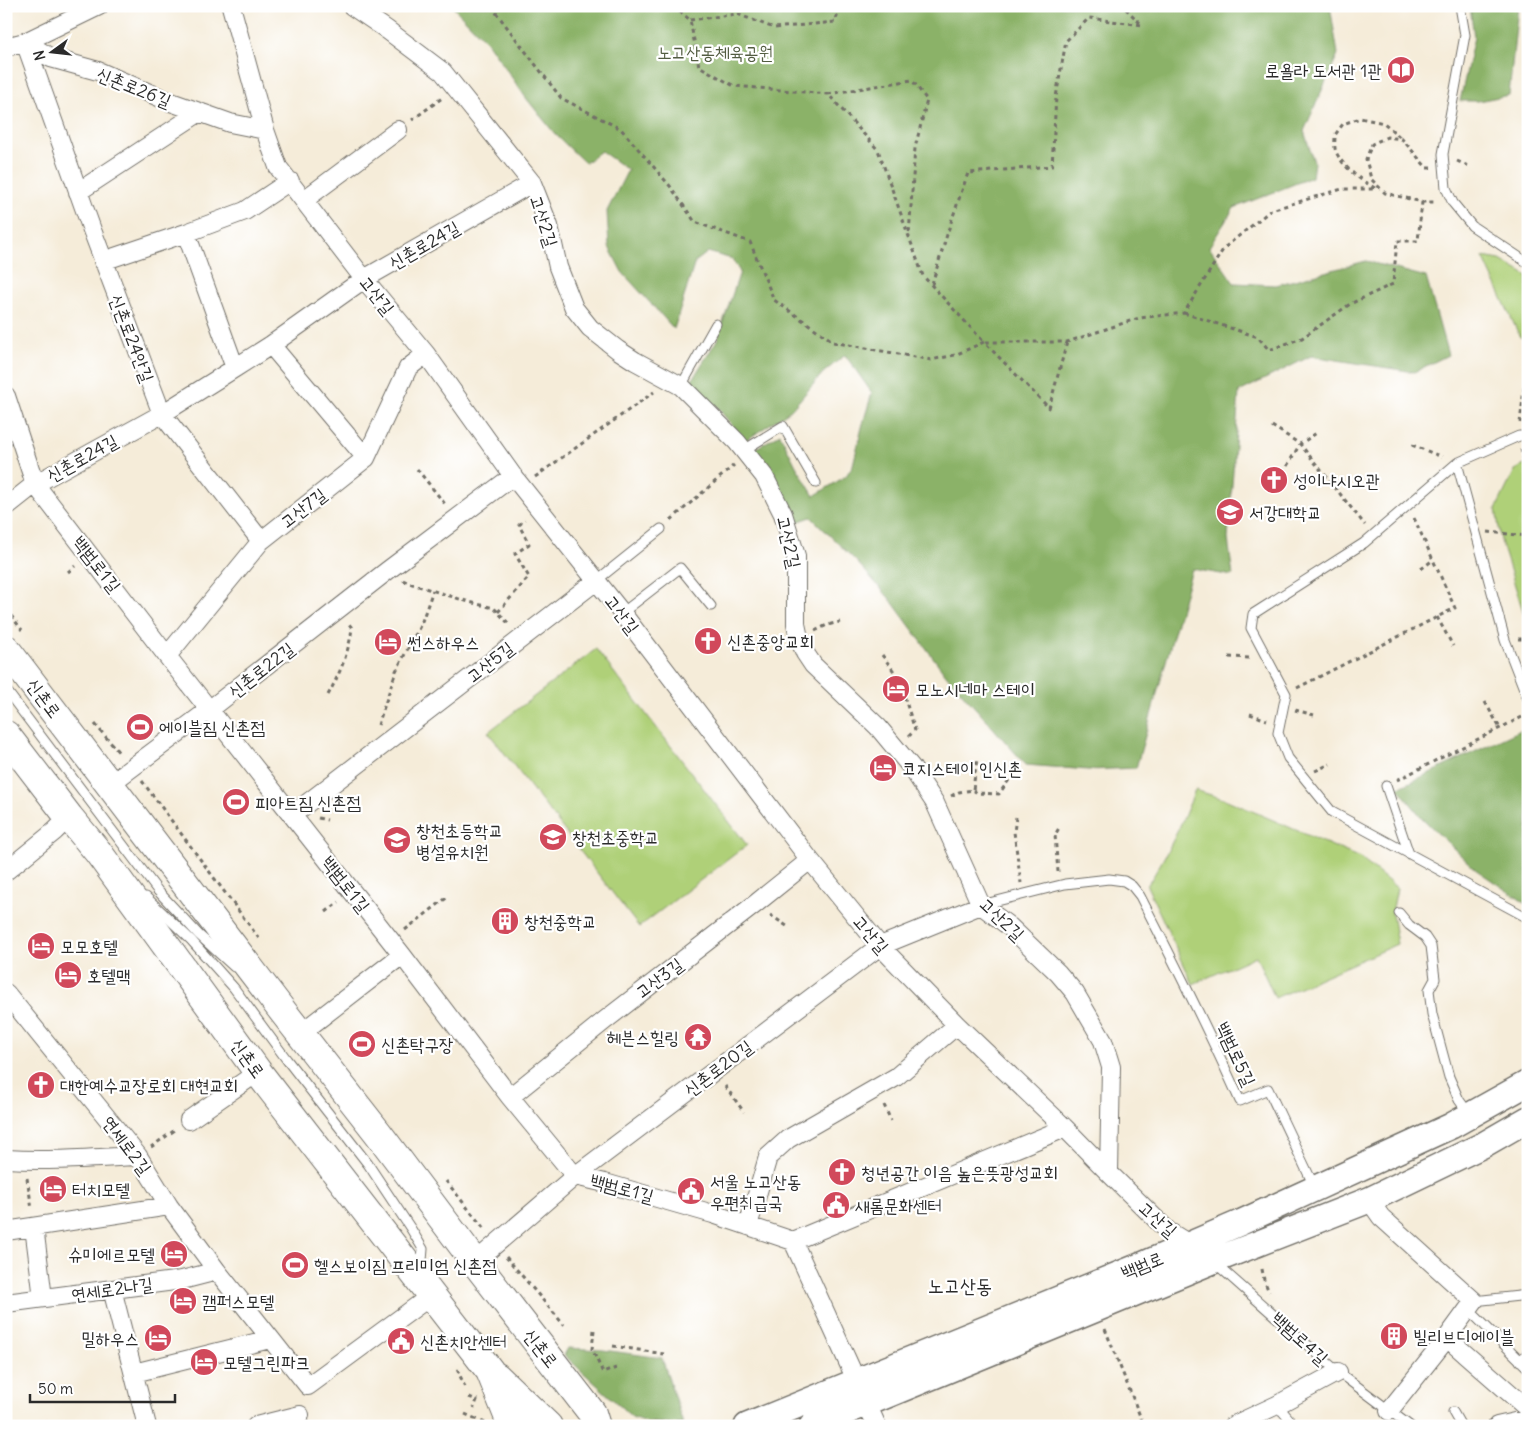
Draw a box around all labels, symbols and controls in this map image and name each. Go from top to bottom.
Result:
north arrow [28,28,78,78]
park label: 노고산동체육공원 [657,41,773,64]
text: N [29,48,49,62]
library icon: 로욜라 도서관 1관 [1386,55,1416,85]
place label: 로욜라 도서관 1관 [1265,59,1382,82]
street label: 신촌로26길 [93,62,175,113]
street label: 고산2길 [525,192,563,250]
street label: 신촌로24길 [385,215,464,274]
street label: 고산길 [354,271,400,320]
street label: 신촌로24안길 [105,291,159,386]
street label: 신촌로24길 [42,429,122,487]
church icon: 성이냐시오관 [1259,465,1289,495]
place label: 성이냐시오관 [1293,469,1380,492]
street label: 고산7길 [275,483,331,533]
school or university icon: 서강대학교 [1215,497,1245,527]
place label: 서강대학교 [1249,501,1321,524]
street label: 고산2길 [772,513,806,571]
street label: 백범로1길 [68,531,126,597]
street label: 고산길 [600,590,645,639]
church icon: 신촌중앙교회 [693,626,723,656]
hotel icon: 썬스하우스 [373,627,403,657]
place label: 신촌중앙교회 [727,630,814,653]
place label: 썬스하우스 [407,631,479,654]
street label: 고산5길 [462,636,519,688]
street label: 신촌로22길 [223,637,299,703]
street label: 신촌로 [22,674,66,722]
hotel icon: 모노시네마 스테이 [881,674,911,704]
place label: 모노시네마 스테이 [915,678,1035,701]
sports icon: 에이블짐 신촌점 [125,712,155,742]
place label: 에이블짐 신촌점 [159,716,265,739]
hotel icon: 코지스테이 인신촌 [868,753,898,783]
place label: 코지스테이 인신촌 [902,757,1022,780]
sports icon: 피아트짐 신촌점 [221,787,251,817]
place label: 피아트짐 신촌점 [255,791,361,814]
place label: 창천초등학교 병설유치원 [416,819,503,863]
school or university icon: 창천초중학교 [538,822,568,852]
school or university icon: 창천초등학교 병설유치원 [382,825,412,855]
place label: 창천초중학교 [572,826,659,849]
street label: 백범로1길 [317,851,375,917]
street label: 고산2길 [975,892,1030,946]
building icon: 창천중학교 [490,906,520,936]
place label: 창천중학교 [524,910,596,933]
street label: 고산길 [848,910,894,958]
hotel icon: 모모호텔 [26,931,56,961]
place label: 모모호텔 [60,935,118,958]
street label: 고산3길 [631,952,688,1003]
hotel icon: 호텔맥 [53,960,83,990]
place label: 호텔맥 [87,964,130,987]
street label: 백범로5길 [1211,1018,1261,1090]
temple icon: 헤븐스힐링 [683,1022,713,1052]
place label: 헤븐스힐링 [607,1026,679,1049]
sports icon: 신촌탁구장 [347,1029,377,1059]
place label: 신촌탁구장 [381,1033,453,1056]
street label: 신촌로 [226,1034,270,1082]
street label: 신촌로20길 [679,1035,757,1101]
church icon: 대한예수교장로회 대현교회 [26,1070,56,1100]
place label: 대한예수교장로회 대현교회 [60,1074,238,1097]
street label: 연세로2길 [97,1111,157,1179]
church icon: 청년공간 이음 높은뜻광성교회 [827,1157,857,1187]
place label: 청년공간 이음 높은뜻광성교회 [861,1161,1058,1184]
street label: 백범로1길 [588,1168,657,1208]
place label: 서울 노고산동 우편취급국 [710,1170,801,1214]
hotel icon: 터치모텔 [38,1174,68,1204]
public building icon: 서울 노고산동 우편취급국 [676,1176,706,1206]
place label: 터치모텔 [72,1178,130,1201]
public building icon: 새롬문화센터 [821,1190,851,1220]
place label: 새롬문화센터 [855,1194,942,1217]
street label: 고산길 [1134,1196,1182,1242]
hotel icon: 슈미에르모텔 [159,1239,189,1269]
place label: 슈미에르모텔 [68,1243,155,1266]
street label: 백범로 [1118,1246,1166,1284]
sports icon: 헬스보이짐 프리미엄 신촌점 [280,1250,310,1280]
place label: 헬스보이짐 프리미엄 신촌점 [314,1254,497,1277]
street label: 연세로2나길 [70,1272,155,1306]
district label: 노고산동 [928,1273,992,1298]
hotel icon: 캠퍼스모텔 [168,1286,198,1316]
place label: 캠퍼스모텔 [202,1290,274,1313]
street label: 백범로4길 [1267,1307,1333,1370]
building icon: 빌리브디에이블 [1379,1321,1409,1351]
hotel icon: 밀하우스 [143,1323,173,1353]
street label: 신촌로 [519,1324,563,1372]
place label: 빌리브디에이블 [1413,1325,1514,1348]
public building icon: 신촌치안센터 [386,1326,416,1356]
place label: 밀하우스 [81,1327,139,1350]
place label: 신촌치안센터 [420,1330,507,1353]
hotel icon: 모텔그린파크 [189,1347,219,1377]
place label: 모텔그린파크 [223,1351,310,1374]
scale bar [30,1372,175,1404]
text: 50 m [38,1379,73,1398]

